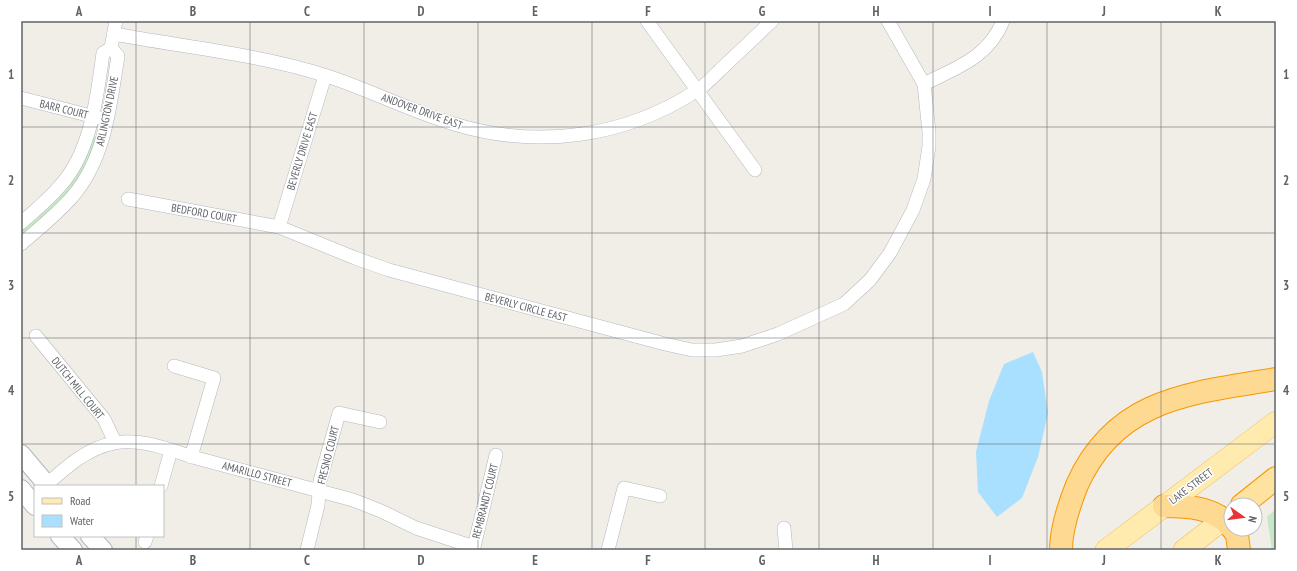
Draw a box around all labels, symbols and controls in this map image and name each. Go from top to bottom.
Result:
text: A [75,3,83,20]
text: B [190,3,196,20]
text: C [304,3,310,20]
text: D [418,3,425,20]
text: E [532,3,538,20]
text: F [645,3,651,20]
text: G [759,3,766,20]
text: H [873,3,880,20]
text: I [988,3,992,20]
text: J [1101,3,1106,20]
text: K [1215,3,1222,20]
text: 1 [8,66,14,83]
text: 1 [1283,66,1289,83]
street label: ARLINGTON DRIVE [93,74,121,147]
street label: ANDOVER DRIVE EAST [379,90,465,132]
street label: BARR COURT [38,96,90,122]
street label: BEVERLY DRIVE EAST [283,110,321,192]
text: 2 [8,172,14,189]
text: 2 [1283,172,1289,189]
street label: BEDFORD COURT [170,200,238,226]
text: 3 [8,277,14,294]
text: 3 [1283,277,1289,294]
street label: BEVERLY CIRCLE EAST [483,289,569,325]
street label: DUTCH MILL COURT [49,354,107,422]
text: 4 [8,382,15,399]
text: 4 [1283,382,1290,399]
street label: FRESNO COURT [314,424,342,486]
street label: AMARILLO STREET [221,458,293,490]
street label: REMBRANDT COURT [469,462,501,540]
street label: LAKE STREET [1166,465,1216,507]
legend [34,485,164,537]
text: 5 [8,488,14,505]
text: 5 [1283,488,1289,505]
text: Road [70,493,90,508]
north arrow [1223,497,1263,537]
text: Water [70,513,95,528]
text: N [1245,515,1260,524]
text: A [75,552,83,569]
text: B [190,552,196,569]
text: C [304,552,310,569]
text: D [418,552,425,569]
text: E [532,552,538,569]
text: F [645,552,651,569]
text: G [759,552,766,569]
text: H [873,552,880,569]
text: I [988,552,992,569]
text: J [1101,552,1106,569]
text: K [1215,552,1222,569]

